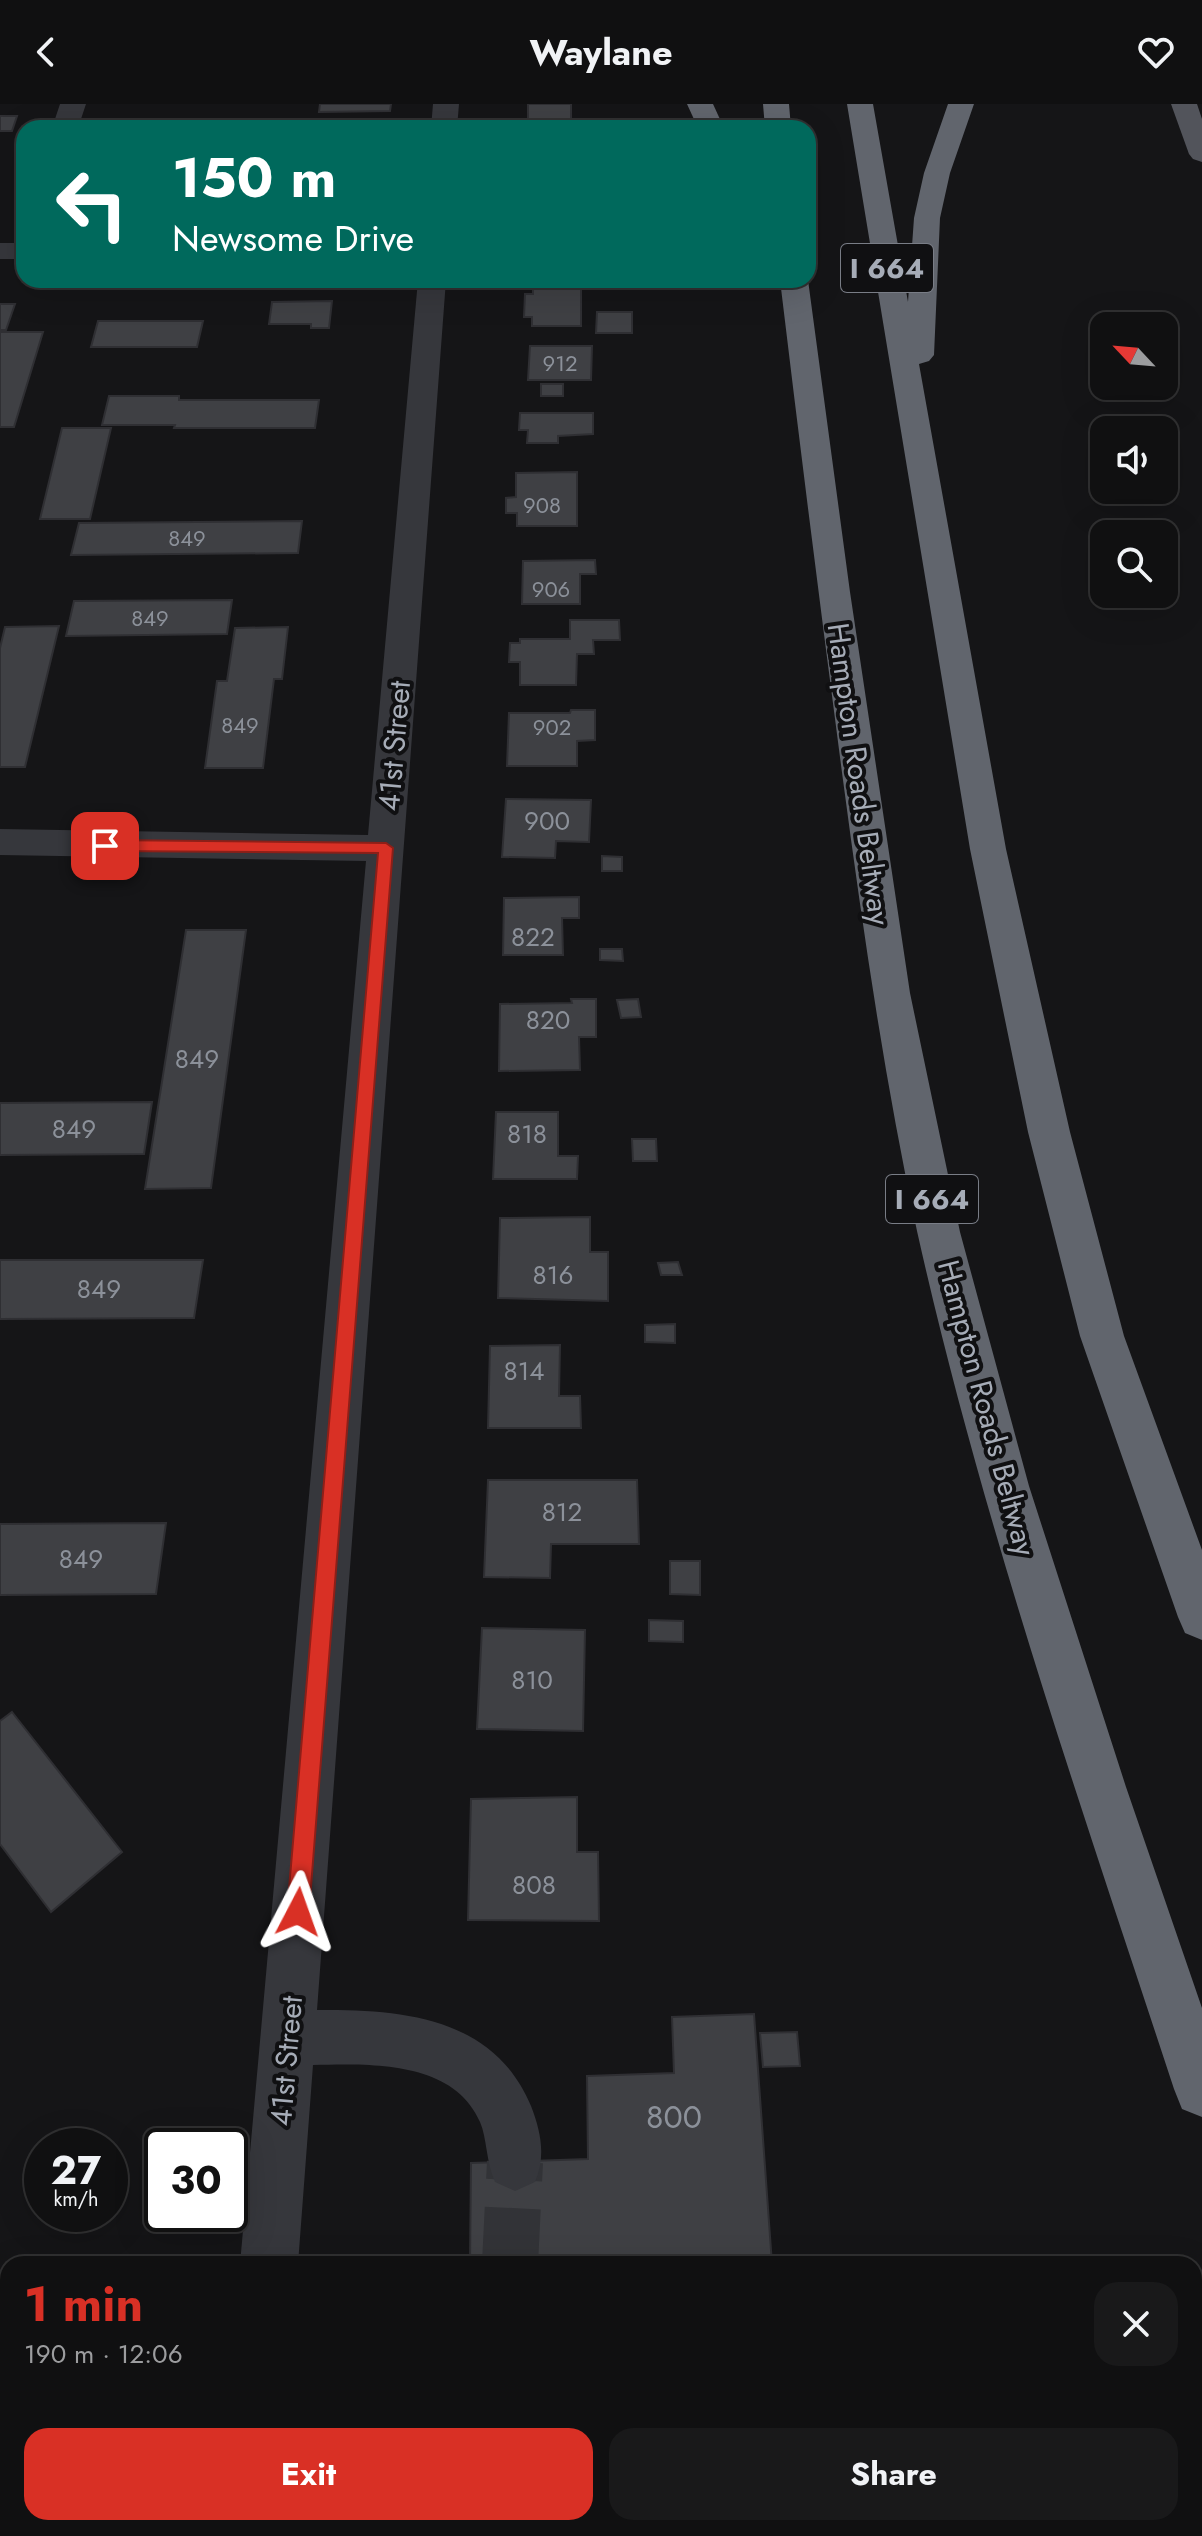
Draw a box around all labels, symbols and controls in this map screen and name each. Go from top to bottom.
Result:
text: Waylane [529,26,673,78]
icon: back [24,30,68,74]
icon: heart [1134,30,1178,74]
text: 150 m [172,137,336,218]
icon: left [40,152,144,256]
text: Newsome Drive [172,212,414,264]
road number: I 664 [841,244,933,292]
north arrow [1090,312,1178,400]
map controls [1090,312,1178,608]
house number: 912 [542,347,578,379]
button: sound [1090,416,1178,504]
house number: 908 [523,489,561,521]
button: search [1090,520,1178,608]
house number: 849 [168,522,206,554]
house number: 906 [532,573,570,605]
house number: 849 [131,602,169,634]
street label: Hampton Roads Beltway [817,620,902,929]
street label: 41st Street [367,678,421,813]
house number: 849 [221,709,259,741]
house number: 902 [533,711,571,743]
house number: 900 [524,802,570,840]
pin [71,812,139,880]
icon: arrive [83,824,127,868]
house number: 822 [511,918,555,956]
house number: 820 [526,1001,570,1039]
house number: 849 [175,1040,219,1078]
house number: 849 [52,1110,96,1148]
house number: 818 [507,1115,547,1153]
road number: I 664 [886,1175,978,1223]
street label: Hampton Roads Beltway [927,1255,1047,1561]
house number: 816 [533,1256,573,1294]
house number: 849 [77,1270,121,1308]
house number: 814 [503,1352,545,1390]
house number: 812 [542,1493,582,1531]
house number: 849 [59,1540,103,1578]
house number: 810 [511,1661,553,1699]
house number: 808 [512,1866,556,1904]
position arrow [256,1870,340,1954]
street label: 41st Street [259,1993,313,2128]
house number: 800 [646,2094,702,2140]
speed limit sign: 30 [144,2128,248,2232]
text: 27 [51,2141,101,2199]
text: km/h [53,2185,99,2214]
text: 1 min [24,2270,143,2339]
button: close [1094,2282,1178,2366]
text: 190 m · 12:06 [24,2335,183,2373]
button: Exit [24,2428,593,2520]
button: Share [609,2428,1178,2520]

